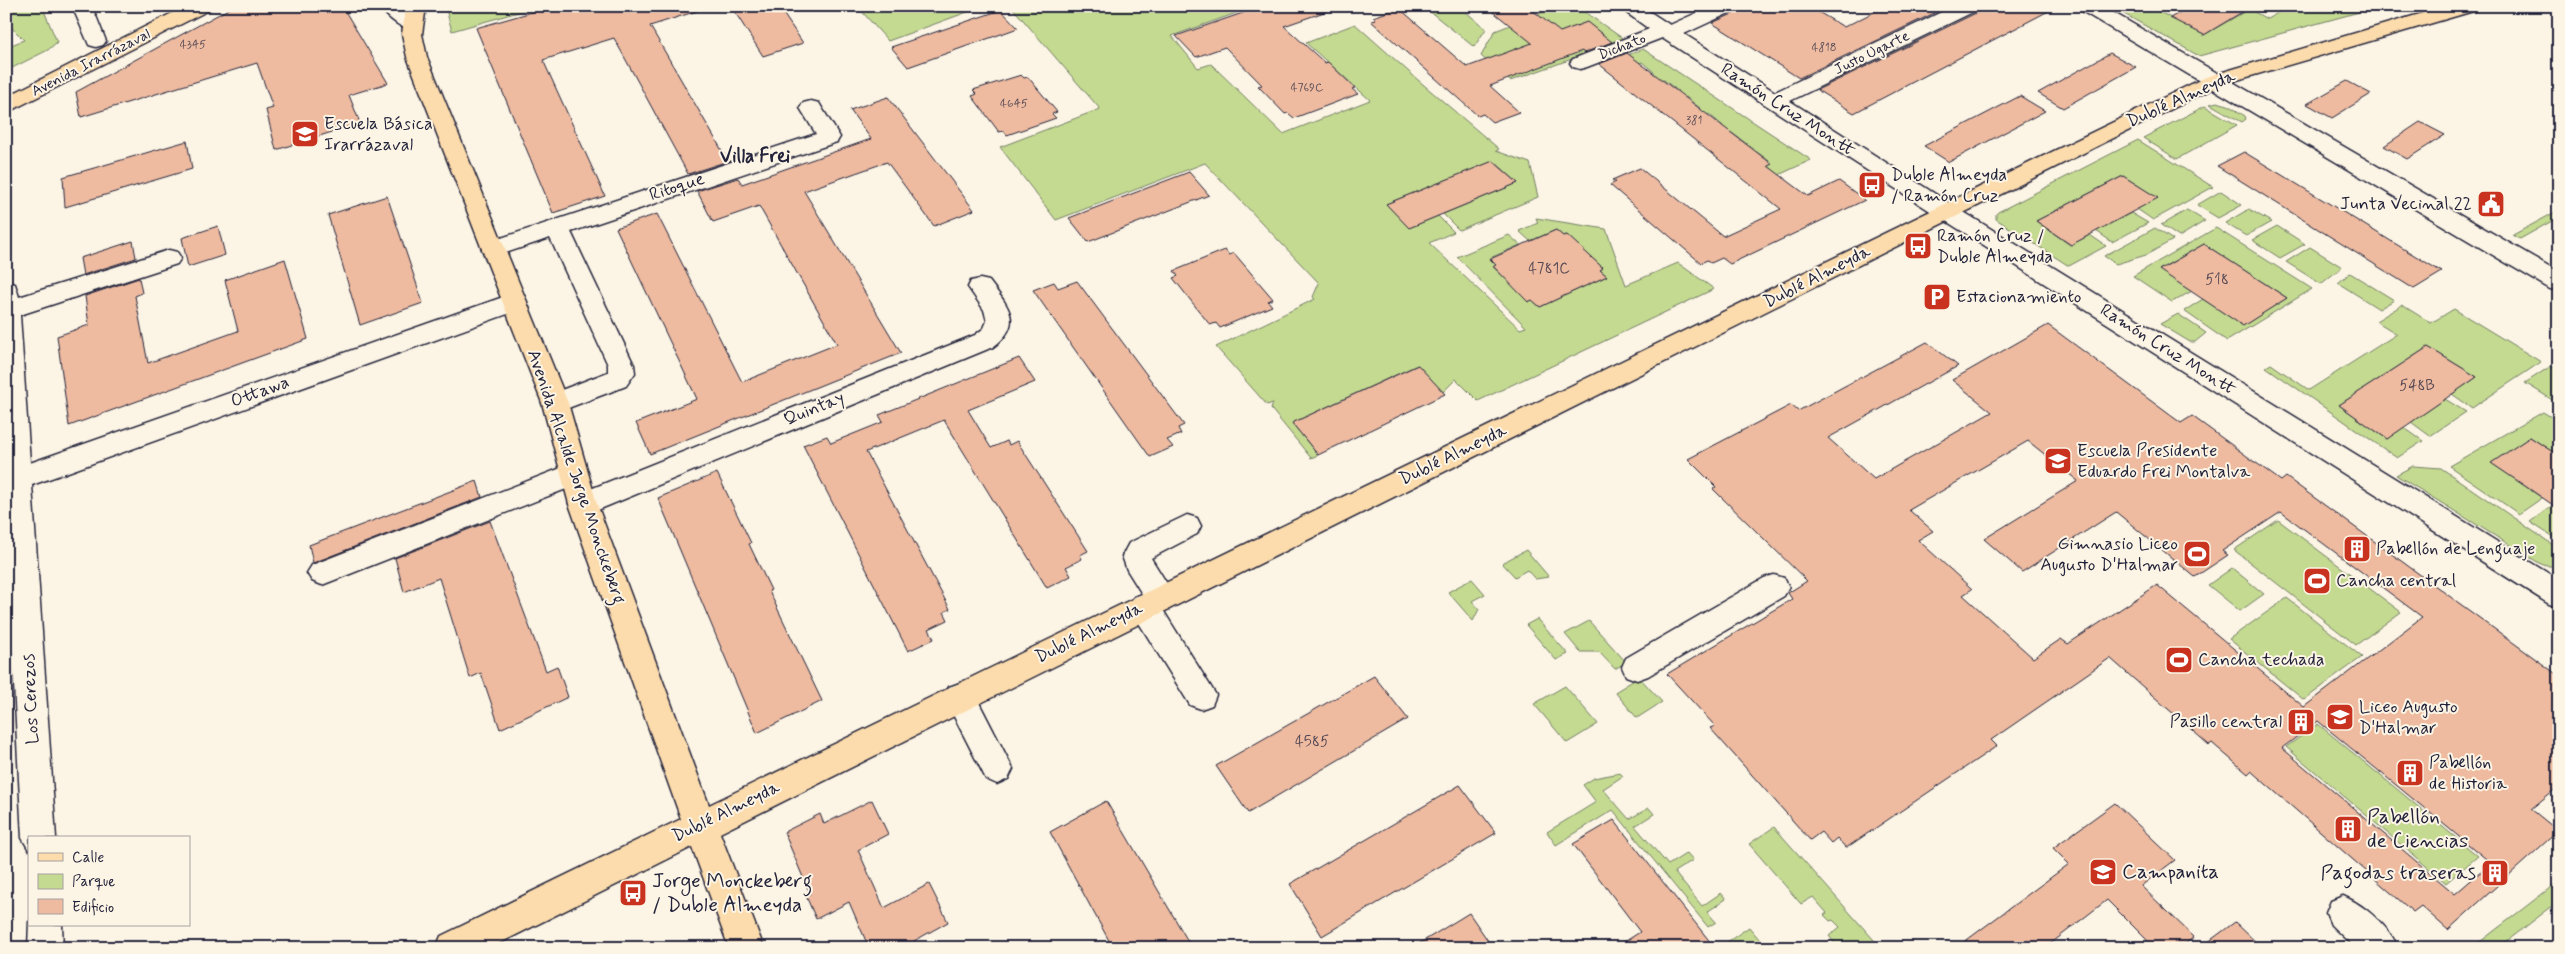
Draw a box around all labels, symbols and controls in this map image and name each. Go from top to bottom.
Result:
street label: Avenida Irarrázaval [28,24,154,102]
street label: Justo Ugarte [1831,26,1913,80]
street label: Dichato [1595,29,1649,65]
house number: 4345 [180,37,206,53]
house number: 4818 [1812,40,1837,56]
street label: Ramón Cruz Montt [1716,57,1860,163]
street label: Dublé Almeyda [2123,64,2239,134]
house number: 4769C [1290,80,1324,96]
house number: 4645 [1000,96,1028,112]
place label: Escuela Básica Irarrázaval [324,112,433,157]
house number: 381 [1686,113,1702,129]
school or university icon: Escuela Básica Irarrázaval [290,119,320,149]
district label: Villa Frei [720,144,790,169]
place label: Duble Almeyda / Ramón Cruz [1891,163,2007,208]
street label: Ritoque [646,167,708,207]
bus stop icon: Duble Almeyda / Ramón Cruz [1857,170,1887,200]
public building icon: Junta Vecinal 22 [2476,189,2506,219]
place label: Junta Vecinal 22 [2340,192,2472,216]
place label: Ramón Cruz / Duble Almeyda [1937,224,2053,269]
bus stop icon: Ramón Cruz / Duble Almeyda [1903,231,1933,261]
street label: Dublé Almeyda [1759,240,1875,314]
house number: 4781C [1528,259,1570,279]
house number: 518 [2205,270,2229,290]
parking icon: Estacionamiento [1922,282,1952,312]
place label: Estacionamiento [1956,285,2081,309]
street label: Ramón Cruz Montt [2095,298,2241,402]
street label: Avenida Alcalde Jorge Monckeberg [519,347,631,608]
street label: Ottawa [227,370,293,414]
house number: 548B [2399,376,2435,396]
street label: Quintay [780,386,848,432]
street label: Dublé Almeyda [1395,419,1511,491]
place label: Escuela Presidente Eduardo Frei Montalva [2077,439,2250,484]
school or university icon: Escuela Presidente Eduardo Frei Montalva [2043,446,2073,476]
place label: Gimnasio Liceo Augusto D'Halmar [2040,532,2178,577]
building icon: Pabellón de Lenguaje [2342,534,2372,564]
place label: Pabellón de Lenguaje [2376,537,2535,563]
sports icon: Gimnasio Liceo Augusto D'Halmar [2182,539,2212,569]
sports icon: Cancha central [2302,566,2332,596]
place label: Cancha central [2336,569,2456,593]
street label: Dublé Almeyda [1031,597,1147,669]
sports icon: Cancha techada [2164,645,2194,675]
place label: Cancha techada [2198,648,2325,672]
street label: Los Cerezos [17,653,45,745]
place label: Liceo Augusto D'Halmar [2359,695,2458,740]
school or university icon: Liceo Augusto D'Halmar [2325,702,2355,732]
building icon: Pasillo central [2286,707,2316,737]
place label: Pasillo central [2170,710,2282,734]
house number: 4585 [1295,732,1329,752]
place label: Pabellón de Historia [2429,751,2507,796]
building icon: Pabellón de Historia [2395,758,2425,788]
street label: Dublé Almeyda [668,776,784,848]
place label: Pabellón de Ciencias [2367,803,2468,855]
building icon: Pabellón de Ciencias [2333,814,2363,844]
legend [28,836,190,926]
text: Calle [72,848,104,868]
school or university icon: Campanita [2088,857,2118,887]
place label: Campanita [2122,858,2219,886]
building icon: Pagodas traseras [2480,858,2510,888]
place label: Pagodas traseras [2320,859,2476,889]
place label: Jorge Monckeberg / Duble Almeyda [652,867,812,919]
text: Parque [72,872,115,892]
bus stop icon: Jorge Monckeberg / Duble Almeyda [618,878,648,908]
text: Edificio [72,898,114,918]

